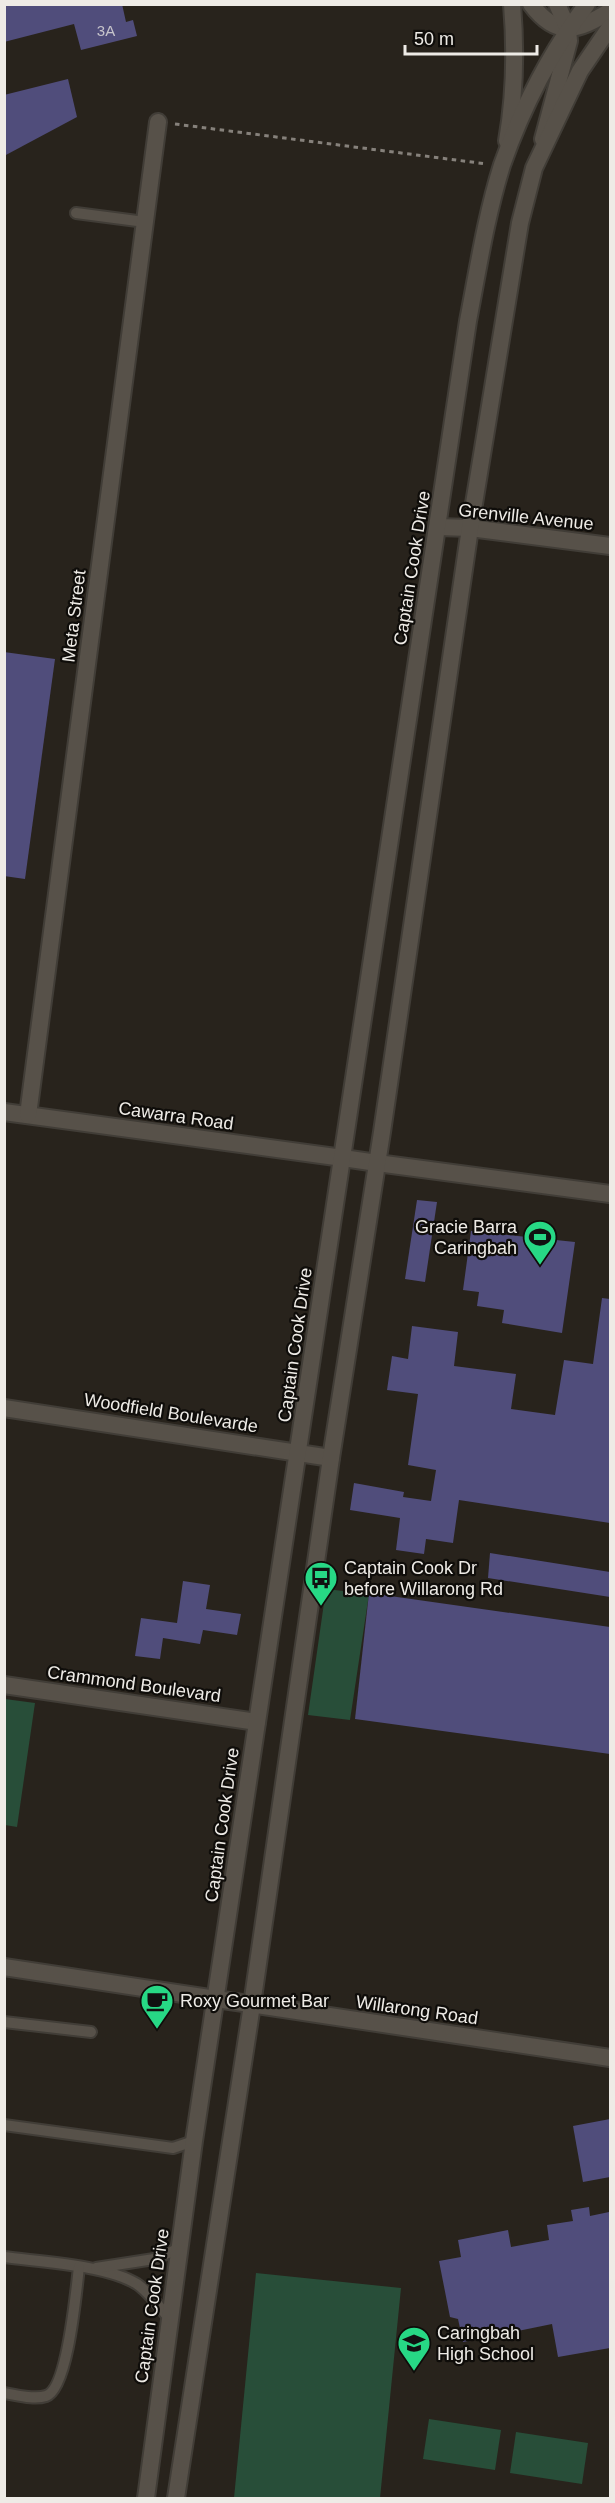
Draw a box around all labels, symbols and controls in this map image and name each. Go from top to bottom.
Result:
scale bar [405,18,537,56]
house number: 3A [97,22,115,39]
text: 50 m [414,29,454,49]
street label: Captain Cook Drive [390,489,434,647]
street label: Grenville Avenue [457,500,595,534]
street label: Meta Street [58,569,90,663]
street label: Cawarra Road [117,1098,235,1134]
place label: Gracie Barra Caringbah [415,1217,518,1258]
sports icon: Gracie Barra Caringbah [522,1219,558,1266]
street label: Captain Cook Drive [274,1266,316,1424]
street label: Woodfield Boulevarde [83,1389,259,1437]
place label: Captain Cook Dr before Willarong Rd [344,1558,503,1599]
bus stop icon: Captain Cook Dr before Willarong Rd [303,1560,339,1607]
street label: Crammond Boulevard [46,1662,222,1706]
street label: Captain Cook Drive [201,1746,243,1904]
cafe icon: Roxy Gourmet Bar [139,1983,175,2030]
place label: Roxy Gourmet Bar [180,1991,329,2011]
street label: Willarong Road [355,1992,479,2028]
street label: Captain Cook Drive [131,2227,173,2385]
place label: Caringbah High School [437,2323,534,2364]
school or university icon: Caringbah High School [396,2325,432,2372]

